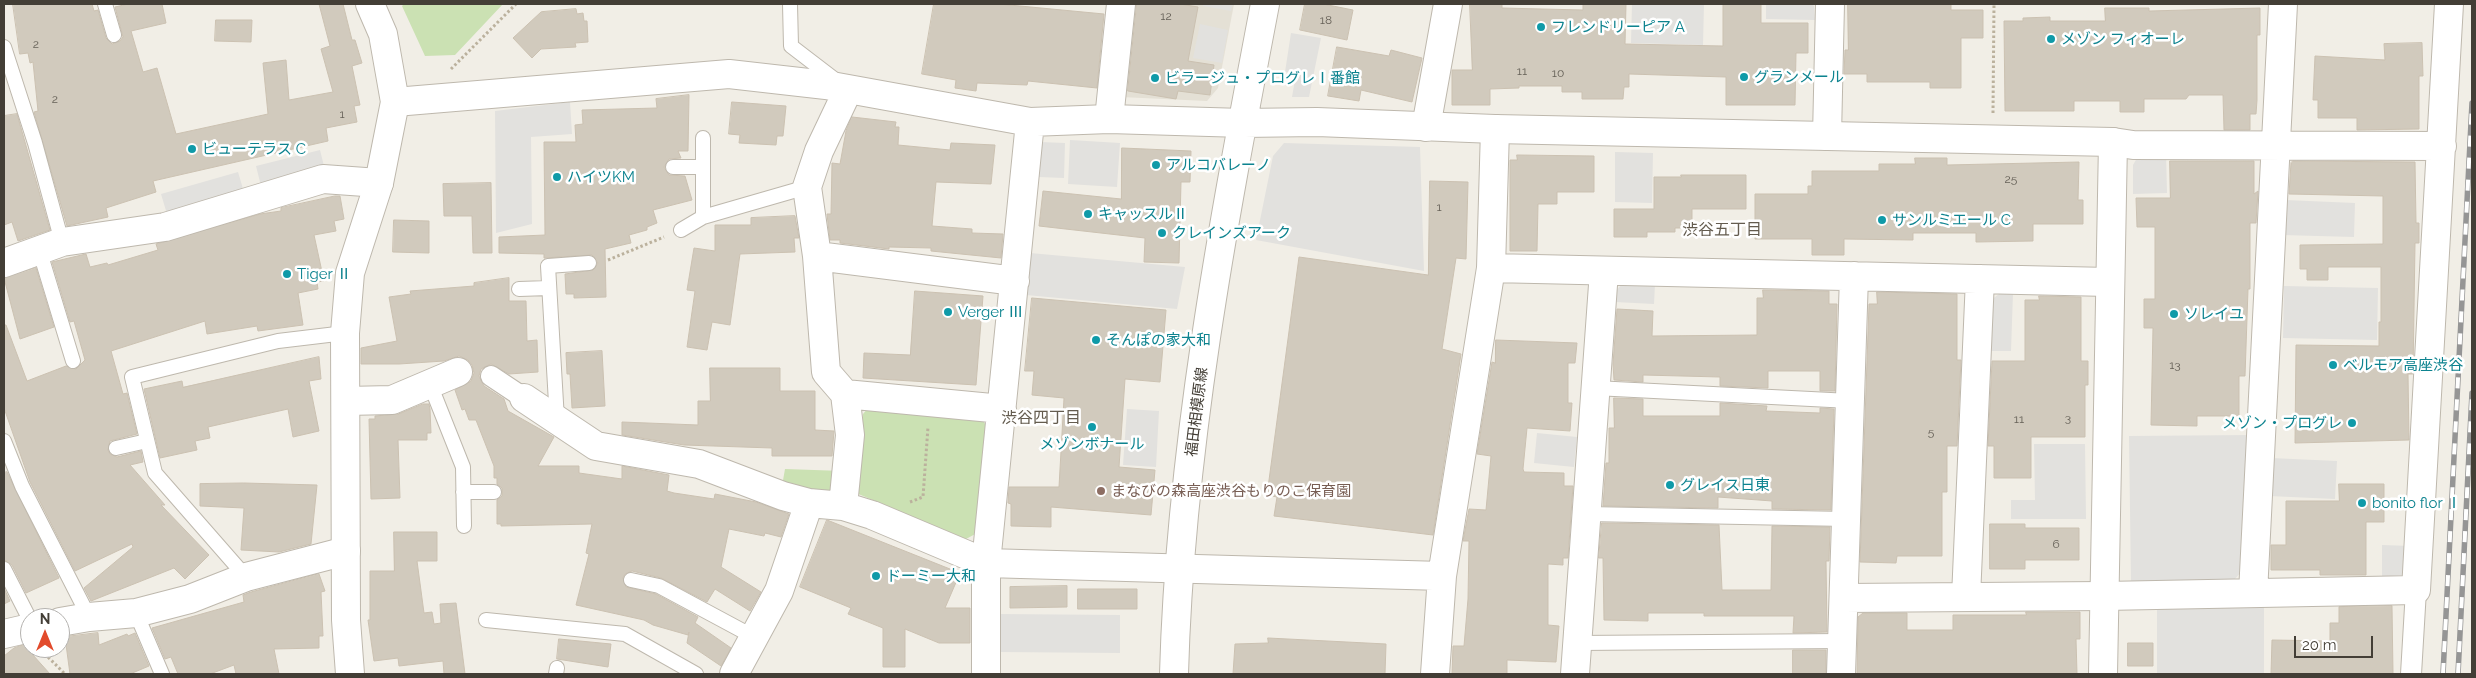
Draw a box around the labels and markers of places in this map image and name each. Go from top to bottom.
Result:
place label: フレンドリーピア A [1551,18,1685,36]
marker: フレンドリーピア A [1535,21,1547,33]
place label: メゾン フィオーレ [2061,30,2185,48]
marker: メゾン フィオーレ [2045,33,2057,45]
place label: グランメール [1754,68,1844,86]
place label: ビラージュ・プログレⅠ番館 [1165,69,1360,87]
marker: グランメール [1738,71,1750,83]
marker: ビラージュ・プログレⅠ番館 [1149,72,1161,84]
place label: ビューテラス C [202,140,306,158]
marker: ビューテラス C [186,143,198,155]
place label: アルコバレーノ [1166,156,1271,174]
marker: アルコバレーノ [1150,159,1162,171]
place label: ハイツKM [567,168,635,186]
marker: ハイツKM [551,171,563,183]
place label: キャッスルⅡ [1098,205,1188,223]
marker: キャッスルⅡ [1082,208,1094,220]
place label: サンルミエール C [1892,211,2011,229]
marker: サンルミエール C [1876,214,1888,226]
place label: クレインズアーク [1172,224,1291,242]
marker: クレインズアーク [1156,227,1168,239]
place label: Tiger Ⅱ [297,265,352,283]
marker: Tiger Ⅱ [281,268,293,280]
place label: Verger Ⅲ [958,303,1023,321]
place label: ソレイユ [2184,305,2244,323]
marker: Verger Ⅲ [942,306,954,318]
marker: ソレイユ [2168,308,2180,320]
place label: そんぽの家大和 [1106,331,1211,349]
marker: そんぽの家大和 [1090,334,1102,346]
place label: ベルモア高座渋谷 [2343,356,2463,374]
marker: ベルモア高座渋谷 [2327,359,2339,371]
place label: メゾン・プログレ [2222,414,2342,432]
marker: メゾン・プログレ [2346,417,2358,429]
marker: メゾンボナール [1086,421,1098,433]
place label: メゾンボナール [1040,435,1144,453]
place label: グレイス日東 [1680,476,1770,494]
marker: グレイス日東 [1664,479,1676,491]
place label: まなびの森高座渋谷もりのこ保育園 [1111,482,1351,500]
marker: まなびの森高座渋谷もりのこ保育園 [1095,485,1107,497]
place label: bonito flor Ⅰ [2372,494,2462,512]
marker: bonito flor Ⅰ [2356,497,2368,509]
place label: ドーミー大和 [886,567,976,585]
marker: ドーミー大和 [870,570,882,582]

